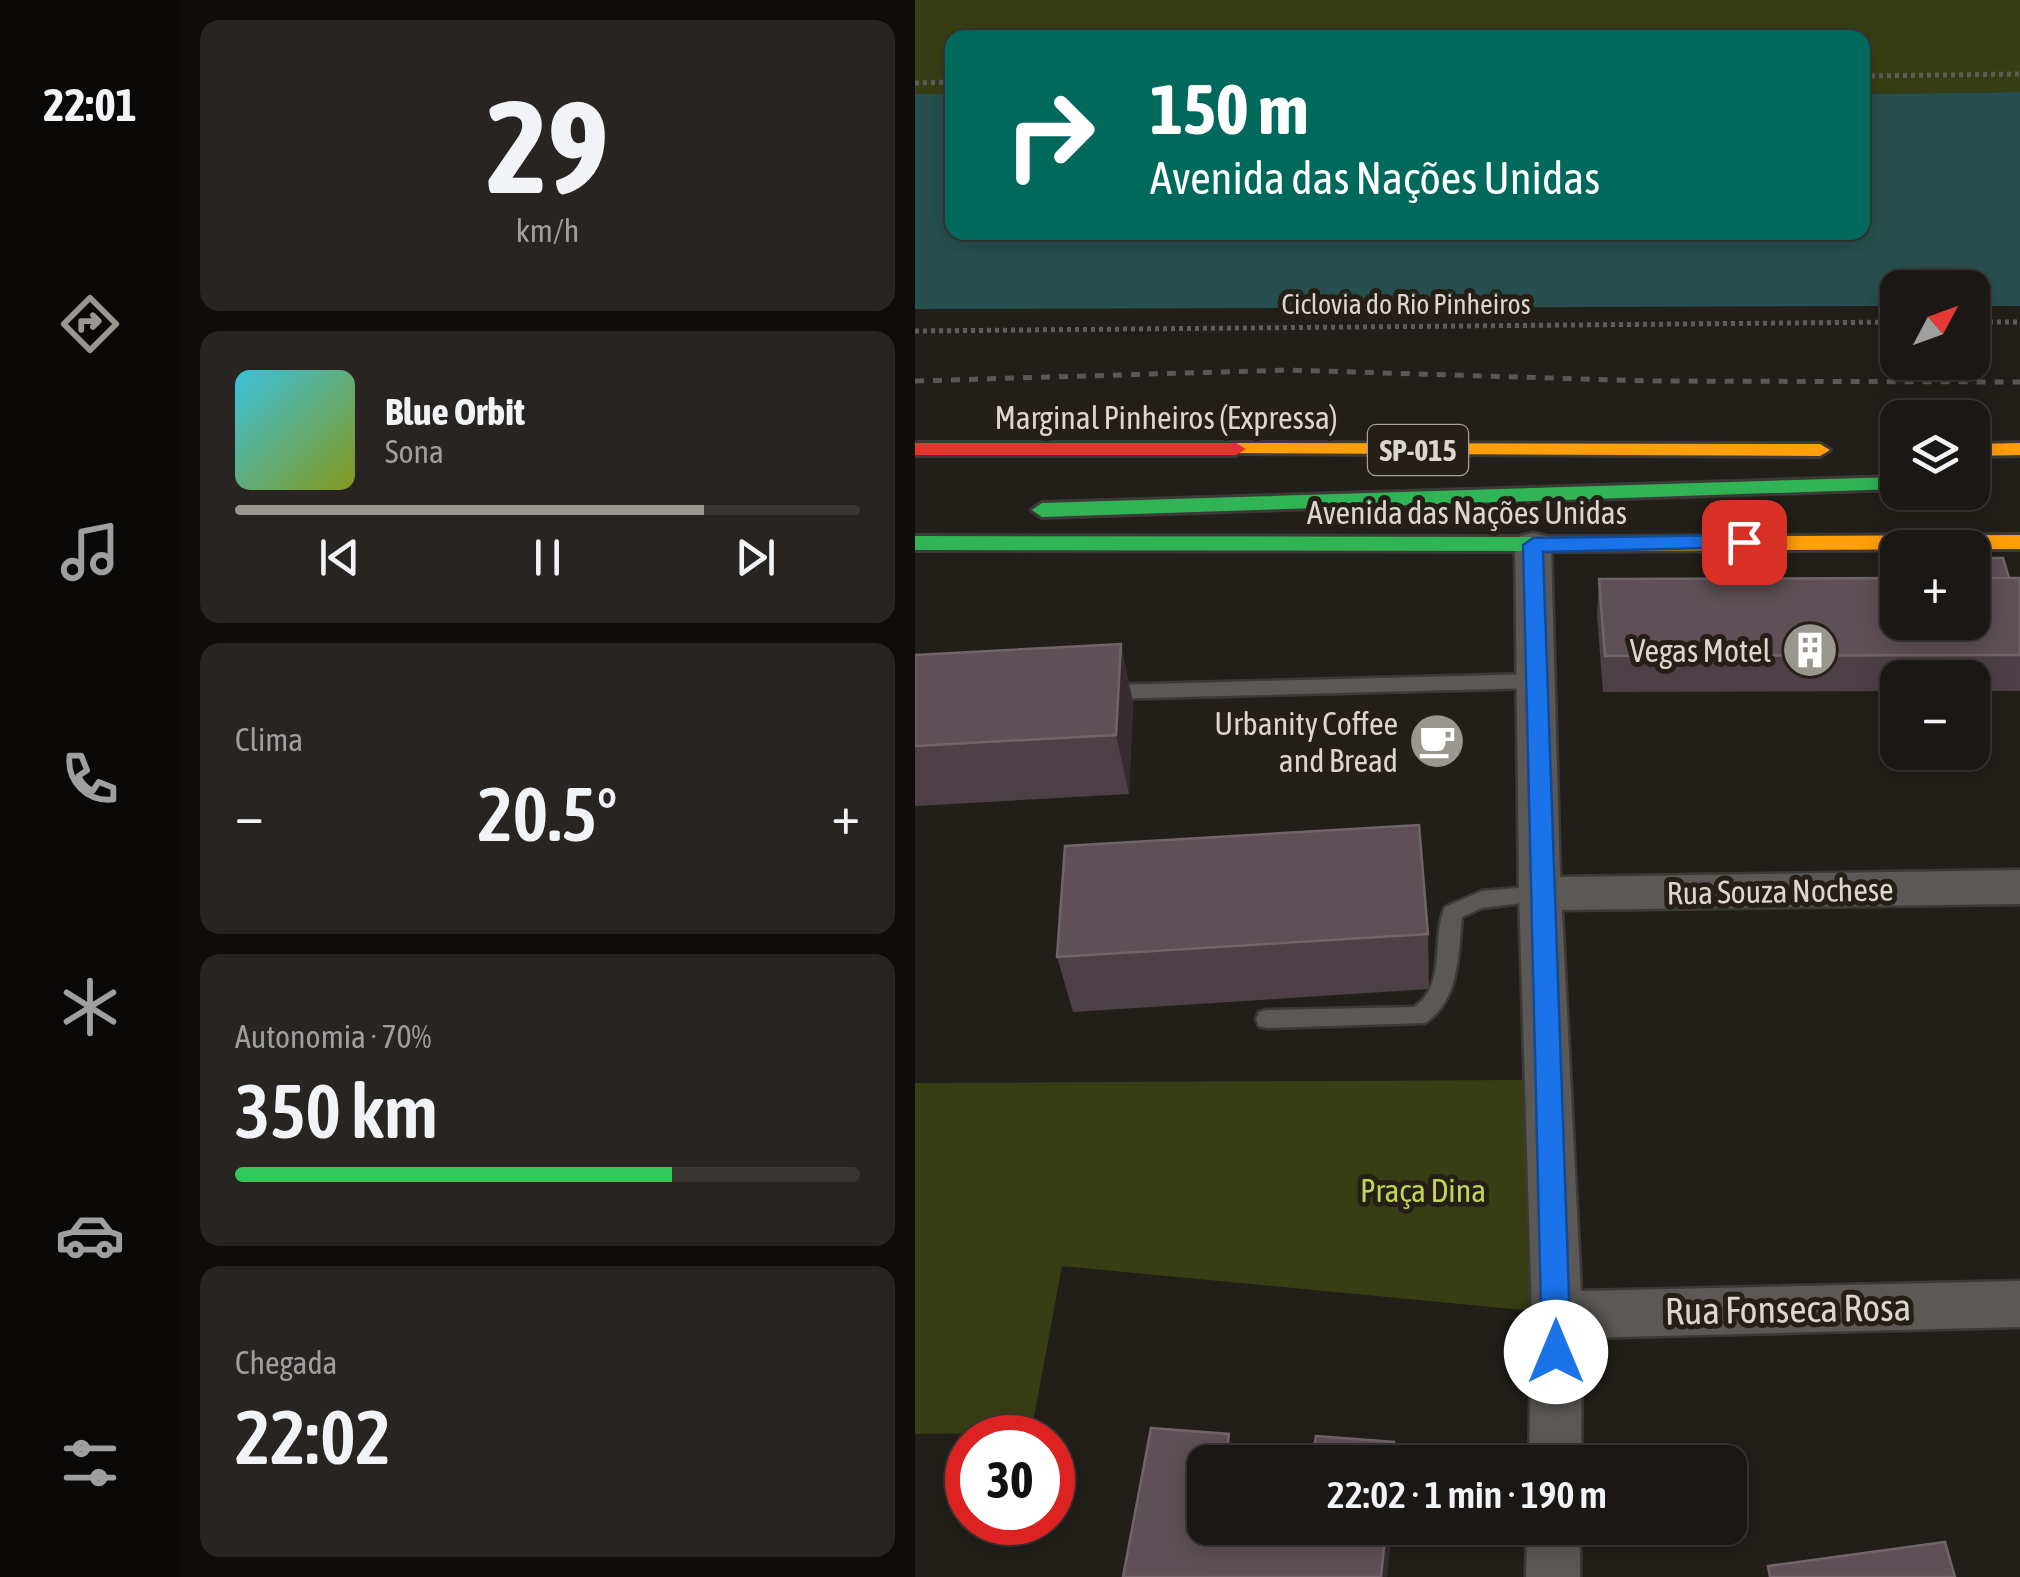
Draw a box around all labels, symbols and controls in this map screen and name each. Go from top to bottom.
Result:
text: 150 m [1150,69,1309,149]
icon: right [985,70,1115,200]
text: 29 [486,72,609,221]
text: 22:01 [43,79,137,131]
text: Avenida das Nações Unidas [1150,152,1600,204]
text: km/h [516,212,579,249]
north arrow [1880,270,1990,380]
map controls [1880,270,1990,770]
street label: Ciclovia do Rio Pinheiros [1281,288,1531,320]
icon: directions [55,289,125,359]
text: Blue Orbit [385,390,525,433]
street label: Marginal Pinheiros (Expressa) [994,399,1338,436]
button: layers [1880,400,1990,510]
road number: SP-015 [1368,425,1468,475]
text: Sona [385,433,444,470]
street label: Avenida das Nações Unidas [1307,494,1627,531]
pin [1702,500,1787,585]
icon: arrive [1717,515,1772,570]
icon: music [55,517,125,587]
icon: previous [312,530,367,585]
icon: pause [520,530,575,585]
icon: next [728,530,783,585]
button: + [1880,530,1990,640]
building icon: Vegas Motel [1780,620,1840,680]
place label: Vegas Motel [1630,632,1772,669]
button: − [1880,660,1990,770]
place label: Urbanity Coffee and Bread [1214,705,1398,779]
cafe icon: Urbanity Coffee and Bread [1407,711,1467,771]
text: Clima [235,721,303,758]
icon: phone [55,744,125,814]
text: 20.5° [478,771,617,857]
text: − [235,783,264,846]
text: + [831,783,860,846]
street label: Rua Souza Nochese [1666,871,1894,911]
icon: climate [55,972,125,1042]
text: Autonomia · 70% [235,1018,431,1055]
text: 350 km [235,1068,438,1154]
park label: Praça Dina [1360,1172,1486,1209]
icon: car [55,1200,125,1270]
street label: Rua Fonseca Rosa [1664,1285,1912,1333]
position arrow [1504,1300,1608,1404]
text: Chegada [235,1344,338,1381]
text: 22:02 [235,1394,391,1480]
speed limit sign: 30 [945,1415,1075,1545]
icon: filters [55,1428,125,1498]
text: 22:02 · 1 min · 190 m [1327,1473,1607,1516]

